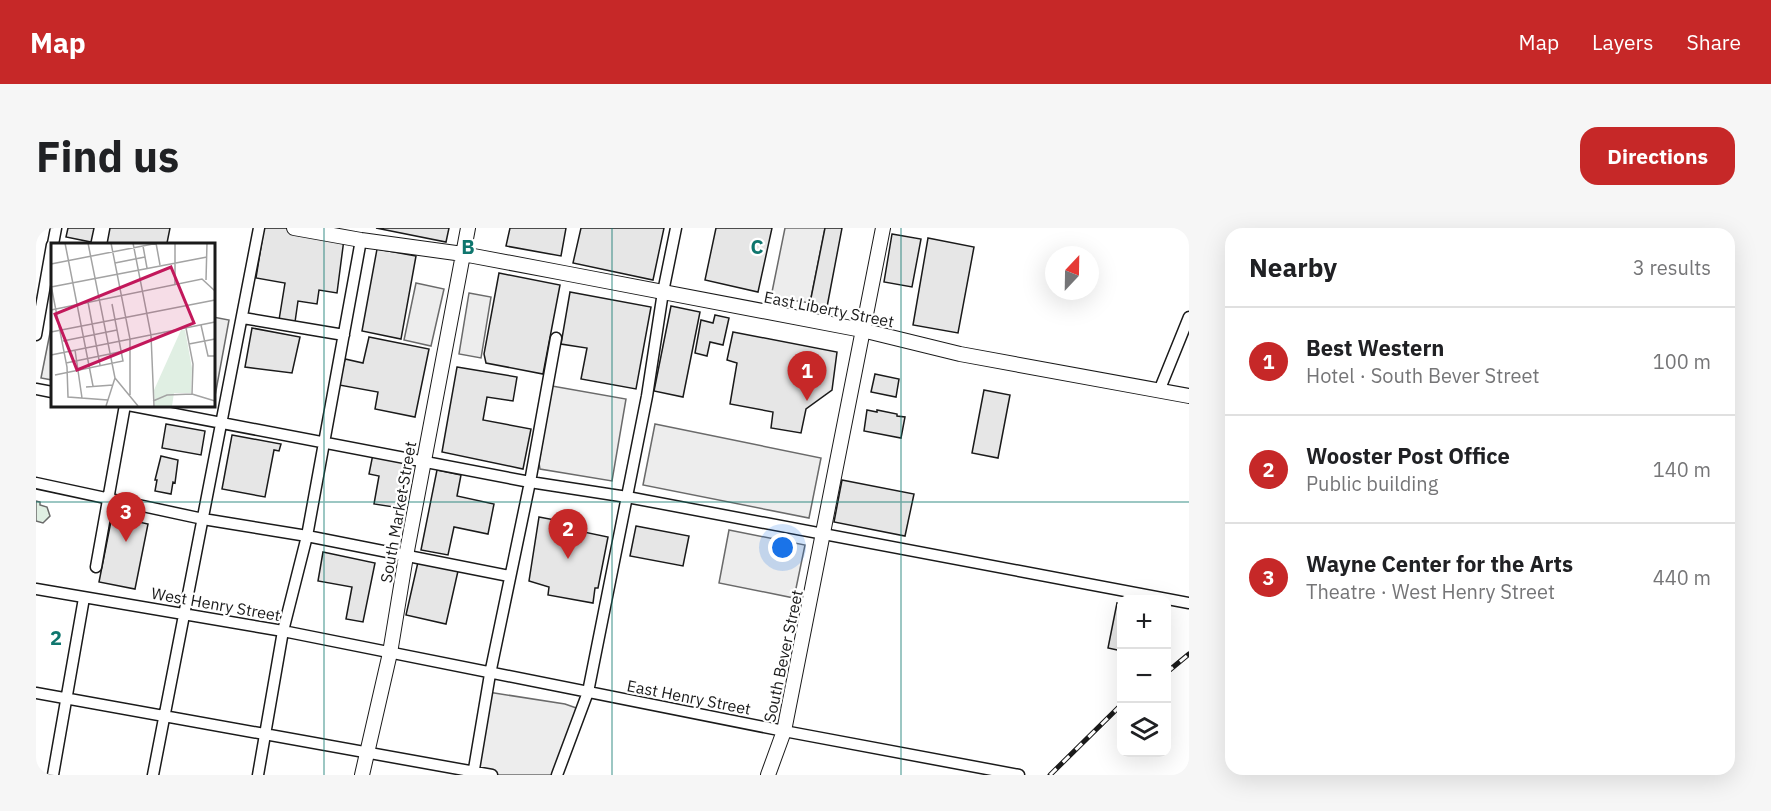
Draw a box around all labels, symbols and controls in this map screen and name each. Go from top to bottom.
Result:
text: Map [30,24,86,61]
text: Map [1519,28,1559,56]
text: Layers [1592,28,1654,56]
text: Share [1687,28,1741,56]
button: Directions [1580,127,1735,185]
text: Find us [36,129,179,184]
text: B [461,233,475,260]
text: C [750,233,764,260]
inset map [51,243,214,406]
north arrow [1045,246,1099,300]
text: Nearby [1249,250,1337,284]
text: 3 results [1633,254,1711,281]
street label: East Liberty Street [762,287,896,331]
text: Best Western [1306,333,1444,362]
text: 1 [1263,348,1275,375]
text: 100 m [1653,348,1711,375]
pin: 1 [788,352,826,401]
text: Hotel · South Bever Street [1306,362,1539,389]
street label: South Market Street [376,440,420,584]
text: Wooster Post Office [1306,441,1510,470]
text: 2 [1263,456,1275,483]
text: 140 m [1653,456,1711,483]
text: Public building [1306,470,1438,497]
pin: 3 [106,492,146,542]
pin: 2 [548,510,588,559]
your location [768,533,797,562]
text: Wayne Center for the Arts [1306,549,1573,578]
text: 3 [1263,564,1275,591]
text: 440 m [1653,564,1711,591]
text: Theatre · West Henry Street [1306,578,1555,605]
street label: West Henry Street [150,583,282,625]
street label: South Bever Street [759,588,807,724]
map controls [1117,595,1171,757]
button: + [1117,595,1171,649]
text: 2 [50,624,62,651]
button: − [1117,649,1171,703]
street label: East Henry Street [625,675,753,719]
button: layers [1117,703,1171,757]

